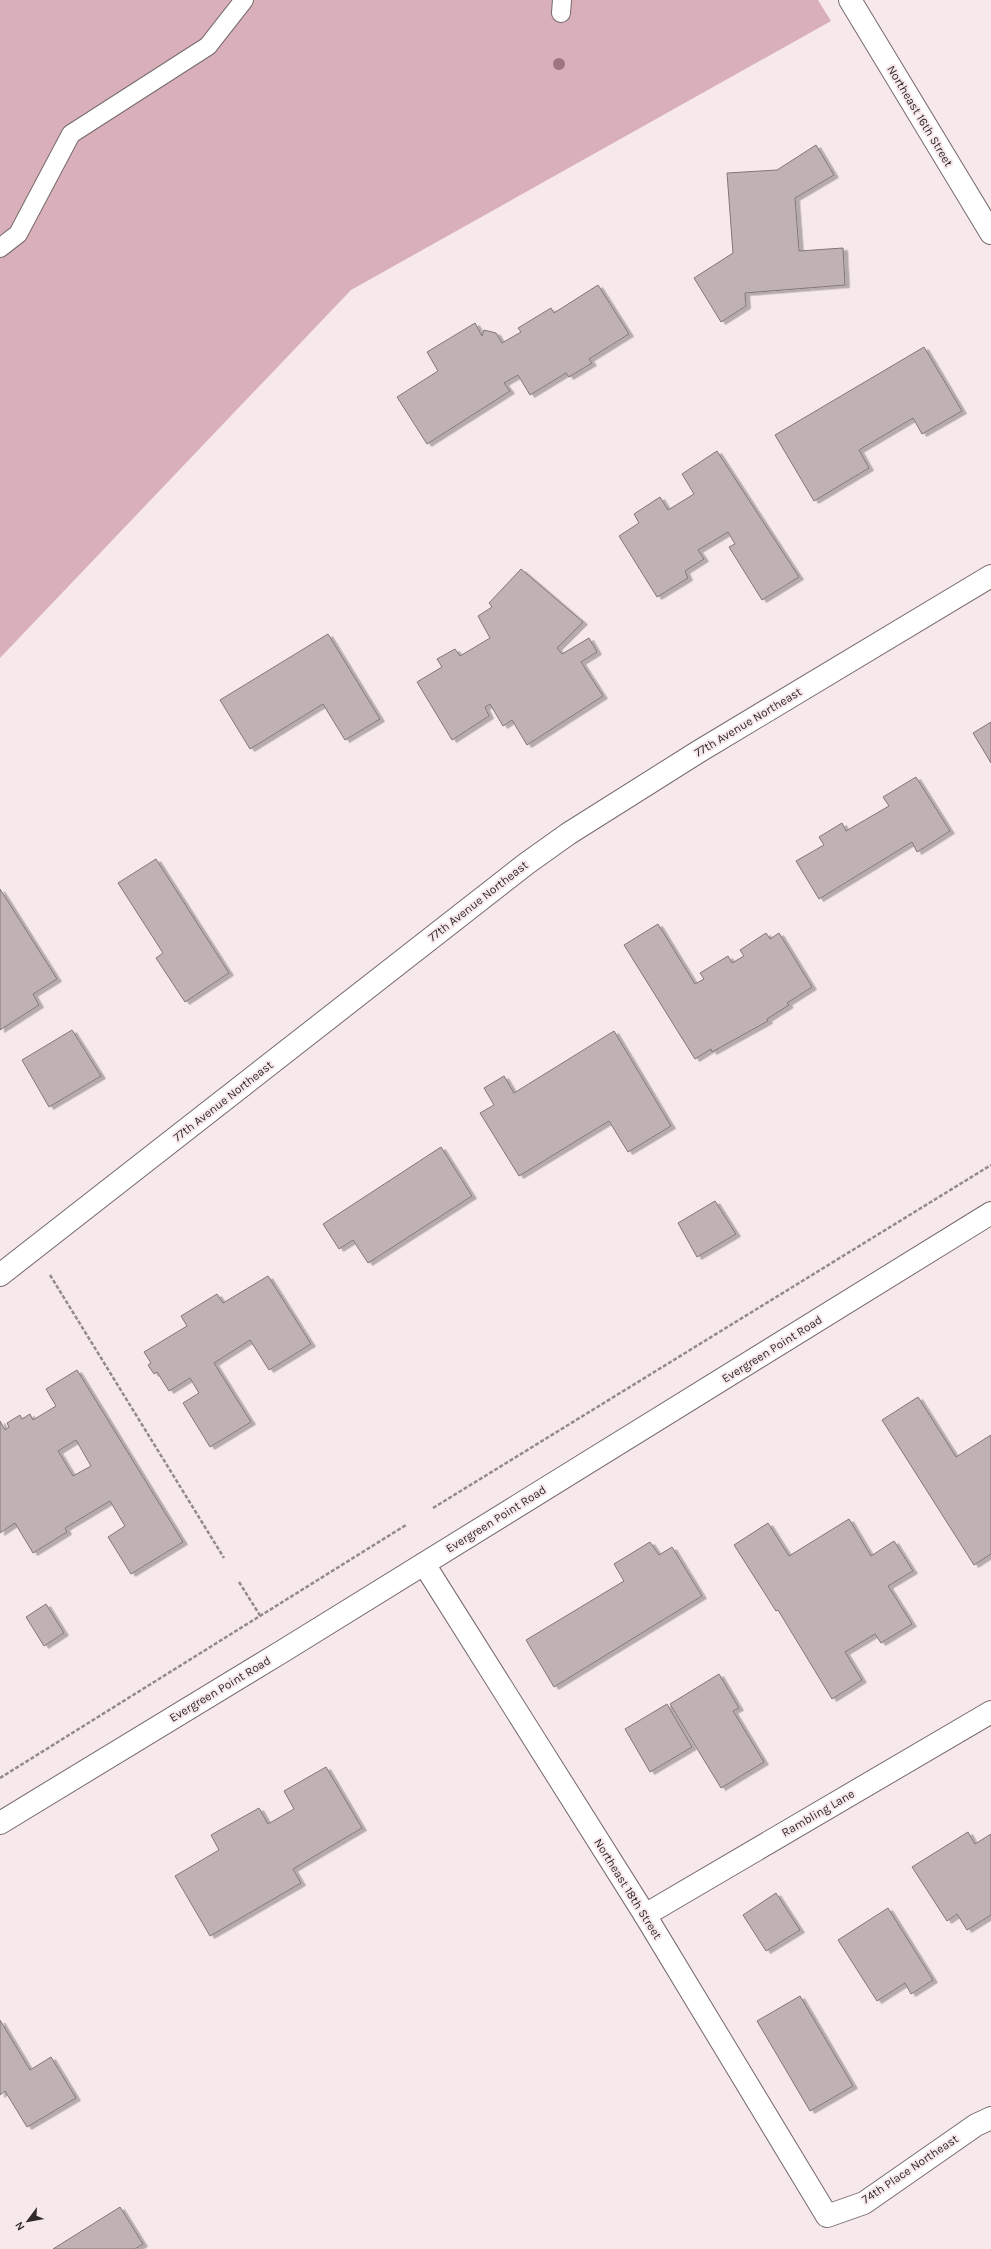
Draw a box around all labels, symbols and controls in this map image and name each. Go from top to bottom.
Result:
street label: Northeast 16th Street [884,63,956,170]
street label: 77th Avenue Northeast [692,684,805,760]
street label: 77th Avenue Northeast [425,857,531,944]
street label: 77th Avenue Northeast [170,1057,276,1144]
street label: Evergreen Point Road [719,1312,825,1386]
street label: Evergreen Point Road [443,1482,549,1556]
street label: Evergreen Point Road [167,1653,273,1725]
street label: Rambling Lane [779,1787,857,1839]
street label: Northeast 18th Street [591,1836,665,1942]
street label: 74th Place Northeast [859,2131,961,2206]
north arrow [8,2201,48,2241]
text: N [12,2219,28,2233]

